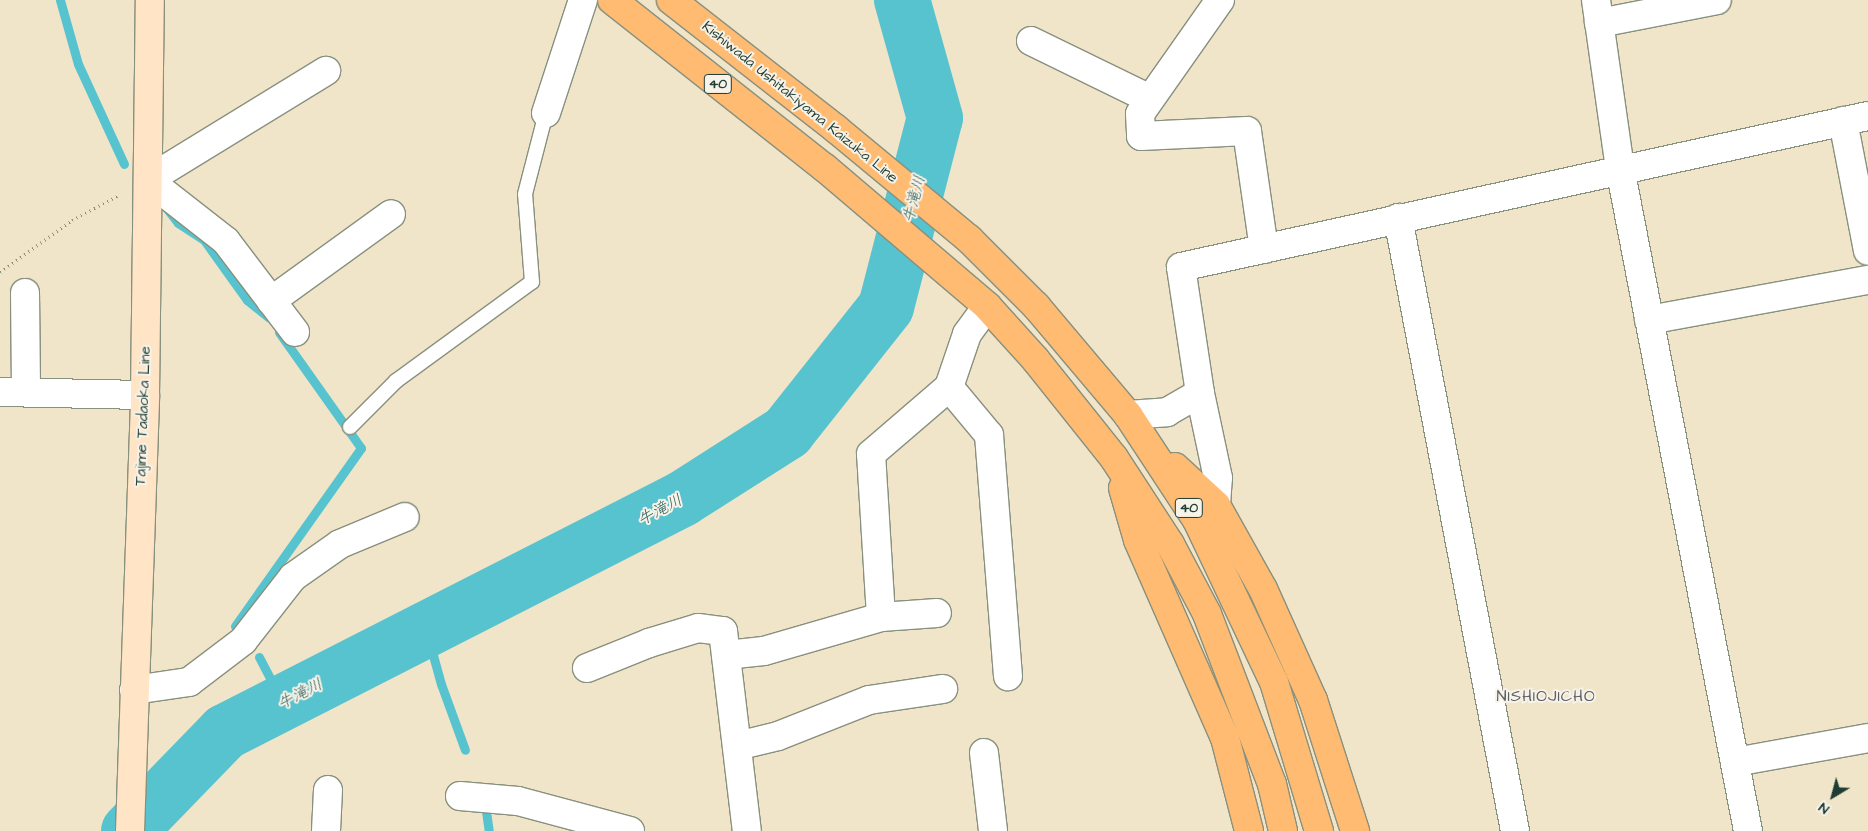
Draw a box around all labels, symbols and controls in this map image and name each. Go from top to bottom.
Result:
street label: Kishiwada Ushitakiyama Kaizuka Line [698,17,902,187]
road number: 40 [703,72,733,96]
water label: 牛滝川 [899,173,929,225]
street label: Tajime Tadaoka Line [132,346,154,486]
water label: 牛滝川 [634,490,686,530]
road number: 40 [1174,496,1204,520]
water label: 牛滝川 [274,675,326,713]
district label: NISHIOJICHO [1495,686,1597,706]
north arrow [1808,771,1858,821]
text: N [1814,797,1833,819]

